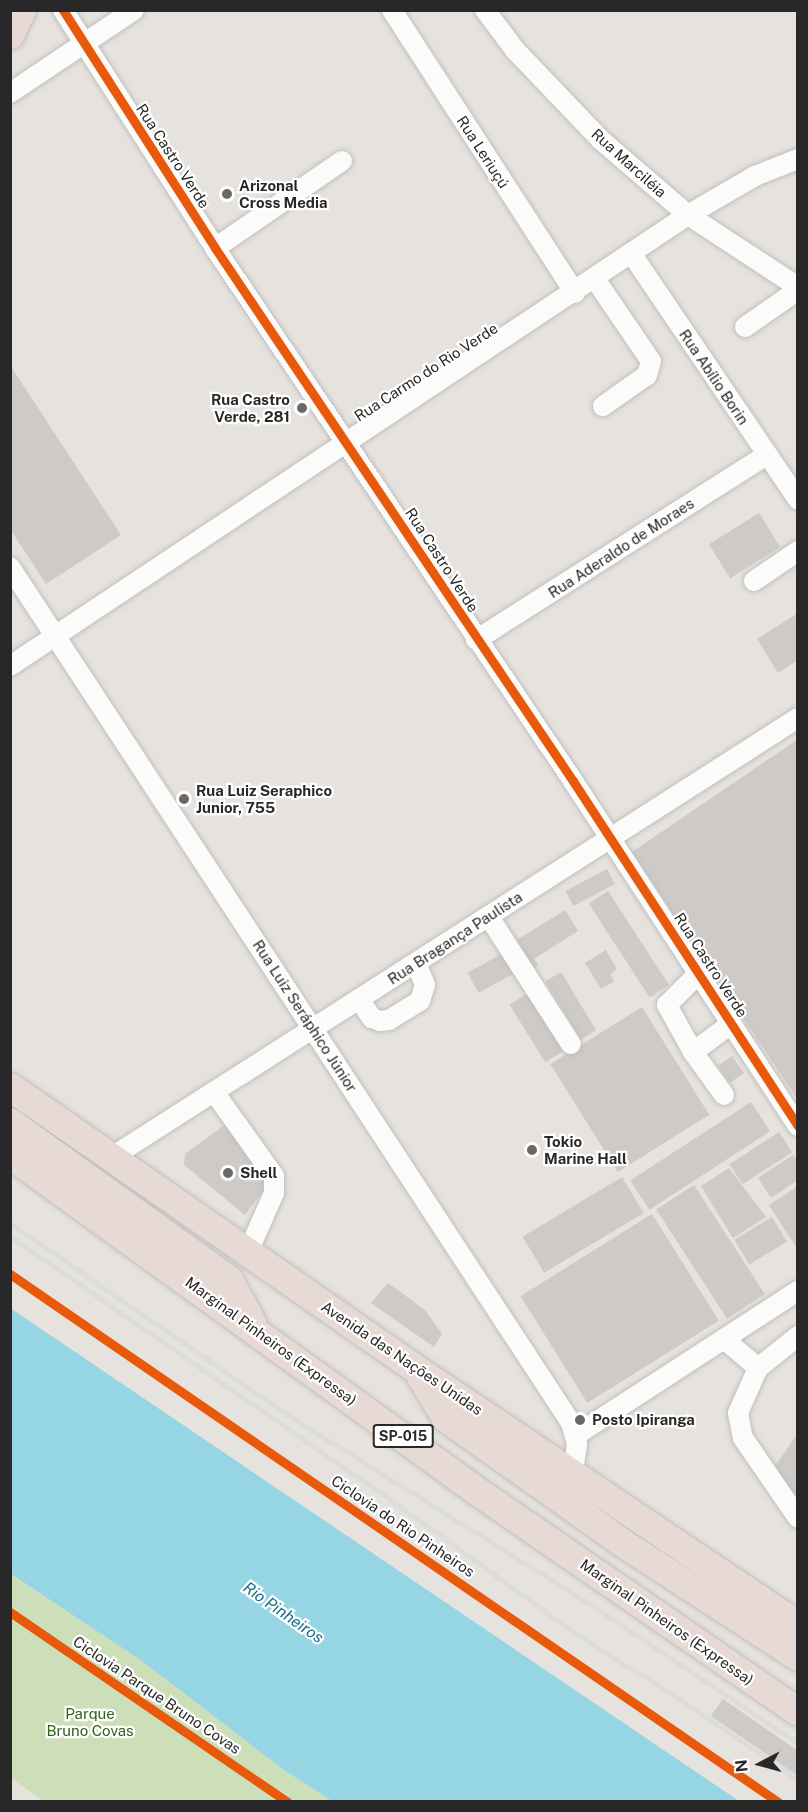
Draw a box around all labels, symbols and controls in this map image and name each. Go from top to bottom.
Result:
street label: Rua Castro Verde [132,100,214,212]
street label: Rua Leriuçú [453,112,513,192]
street label: Rua Marciléia [588,125,670,201]
place label: Arizonal Cross Media [239,176,328,211]
marker: Arizonal Cross Media [220,187,234,201]
street label: Rua Carmo do Rio Verde [351,319,501,425]
street label: Rua Abílio Borin [675,326,753,428]
place label: Rua Castro Verde, 281 [211,390,290,425]
marker: Rua Castro Verde, 281 [295,401,309,415]
street label: Rua Aderaldo de Moraes [545,494,697,602]
street label: Rua Castro Verde [401,504,483,616]
place label: Rua Luiz Seraphico Junior, 755 [196,781,332,816]
marker: Rua Luiz Seraphico Junior, 755 [177,792,191,806]
street label: Rua Bragança Paulista [384,888,526,988]
street label: Rua Castro Verde [670,909,752,1021]
street label: Rua Luiz Seráphico Júnior [249,936,361,1096]
place label: Tokio Marine Hall [544,1132,627,1167]
marker: Tokio Marine Hall [525,1143,539,1157]
place label: Shell [240,1164,278,1182]
marker: Shell [221,1166,235,1180]
street label: Marginal Pinheiros (Expressa) [182,1273,360,1409]
street label: Avenida das Nações Unidas [318,1297,486,1419]
place label: Posto Ipiranga [592,1411,695,1429]
marker: Posto Ipiranga [573,1413,587,1427]
road number: SP-015 [372,1425,434,1447]
street label: Ciclovia do Rio Pinheiros [328,1471,478,1581]
street label: Marginal Pinheiros (Expressa) [577,1555,757,1689]
water label: Rio Pinheiros [239,1578,327,1648]
street label: Ciclovia Parque Bruno Covas [70,1632,244,1758]
park label: Parque Bruno Covas [46,1704,134,1739]
north arrow [730,1734,790,1794]
text: N [732,1759,752,1773]

